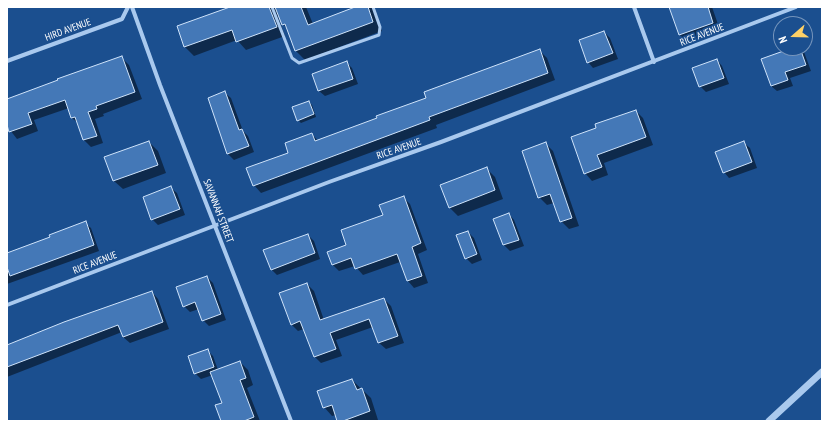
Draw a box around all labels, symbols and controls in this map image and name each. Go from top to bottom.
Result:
street label: HIRD AVENUE [43,16,93,44]
north arrow [773,16,813,56]
street label: RICE AVENUE [678,21,726,49]
text: N [775,35,790,45]
street label: RICE AVENUE [375,136,423,162]
street label: SAVANNAH STREET [200,178,236,244]
street label: RICE AVENUE [71,249,119,277]

